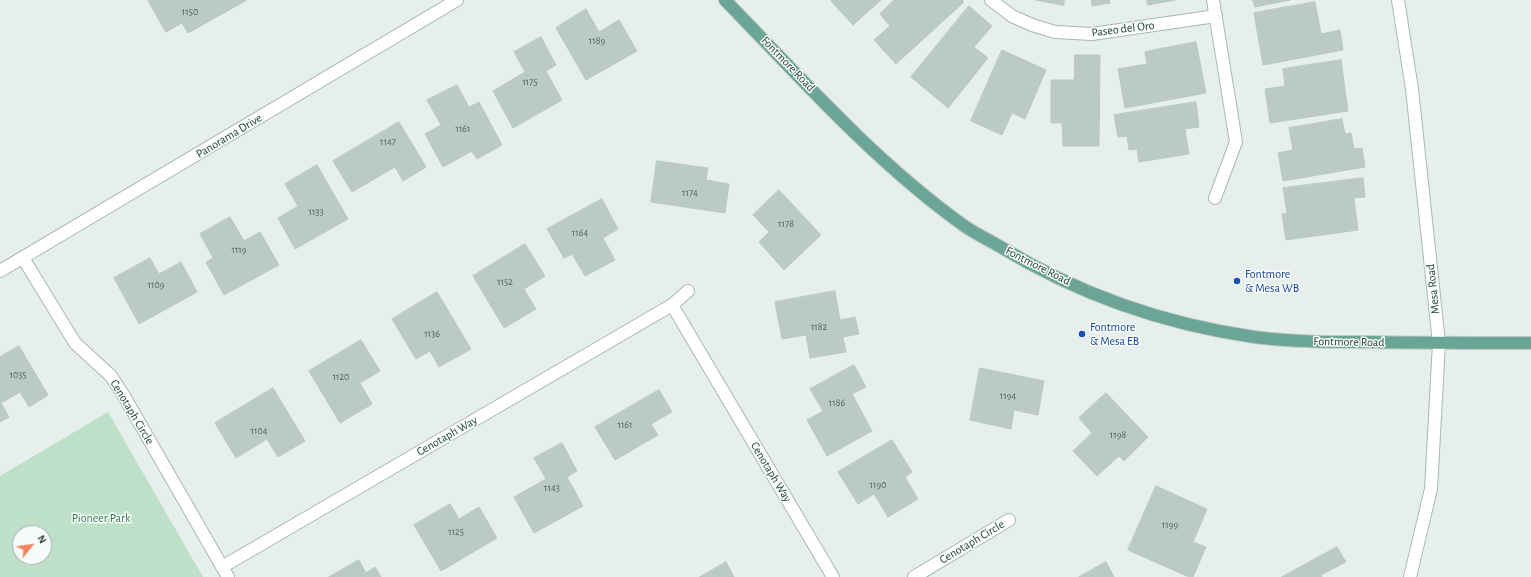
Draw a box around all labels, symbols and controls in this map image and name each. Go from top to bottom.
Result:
house number: 1150 [182,6,198,18]
street label: Paseo del Oro [1091,18,1155,40]
street label: Fontmore Road [758,33,818,95]
house number: 1189 [589,35,605,47]
house number: 1175 [522,76,538,88]
street label: Panorama Drive [193,111,265,161]
house number: 1161 [455,123,471,135]
house number: 1147 [380,136,396,148]
house number: 1174 [682,187,698,199]
house number: 1133 [308,206,324,218]
house number: 1178 [778,218,794,230]
house number: 1164 [572,227,588,239]
street label: Fontmore Road [1003,243,1073,289]
house number: 1119 [231,244,247,256]
street label: Mesa Road [1423,263,1443,315]
place label: Fontmore & Mesa WB [1245,267,1299,295]
house number: 1152 [497,276,513,288]
marker: Fontmore & Mesa WB [1232,276,1242,286]
house number: 1109 [148,279,164,291]
place label: Fontmore & Mesa EB [1090,320,1139,348]
house number: 1182 [811,321,827,333]
house number: 1136 [424,328,440,340]
marker: Fontmore & Mesa EB [1077,329,1087,339]
street label: Fontmore Road [1313,334,1385,350]
house number: 1035 [9,369,27,381]
house number: 1120 [333,371,349,383]
street label: Cenotaph Circle [107,377,157,447]
house number: 1194 [1000,390,1016,402]
house number: 1186 [829,397,845,409]
street label: Cenotaph Way [414,413,480,459]
house number: 1161 [617,419,633,431]
house number: 1104 [251,425,267,437]
house number: 1198 [1110,429,1126,441]
street label: Cenotaph Way [747,439,795,505]
house number: 1190 [870,479,886,491]
house number: 1143 [544,482,560,494]
park label: Pioneer Park [72,511,130,525]
street label: Cenotaph Circle [937,517,1007,567]
house number: 1199 [1162,519,1178,531]
north arrow [12,525,52,565]
house number: 1125 [448,526,464,538]
text: N [35,533,49,545]

